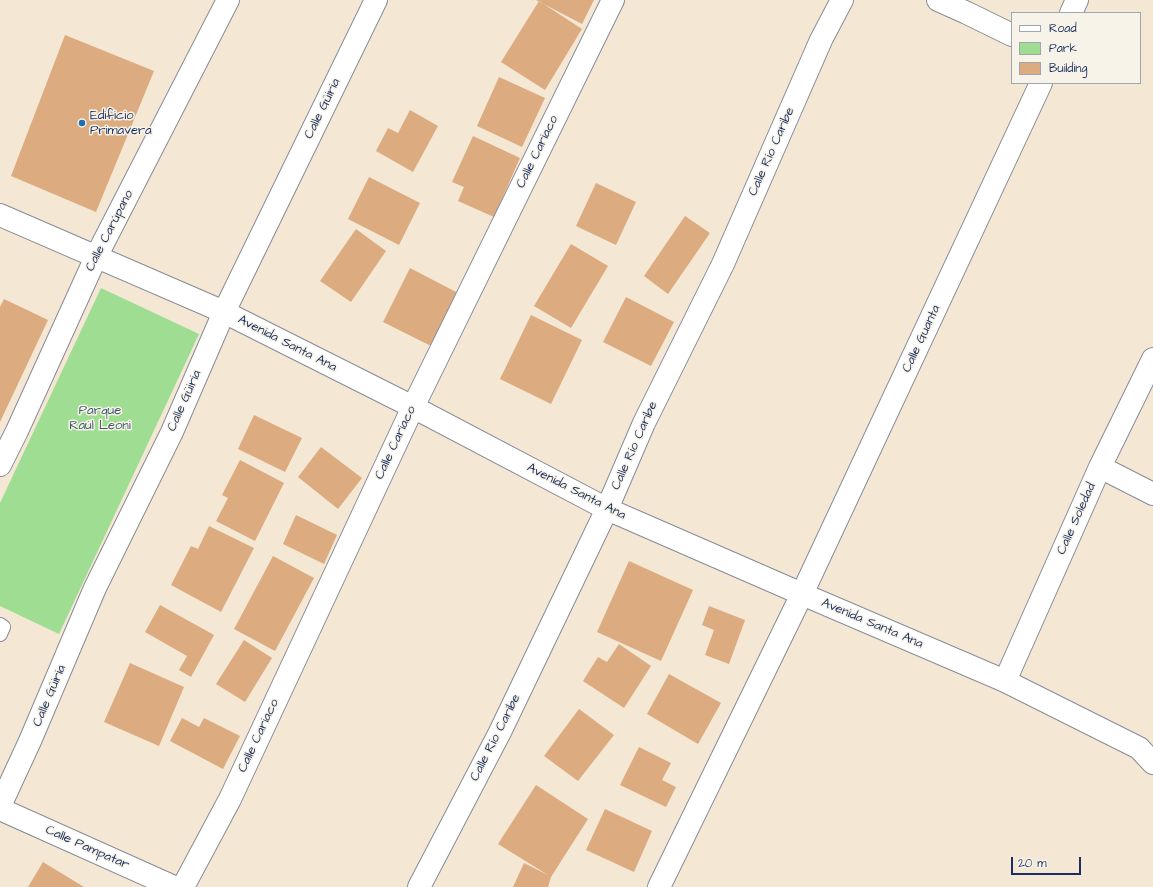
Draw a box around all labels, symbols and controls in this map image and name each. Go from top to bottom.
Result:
legend [1011,12,1141,84]
text: Road [1049,20,1077,37]
text: Park [1049,40,1077,57]
text: Building [1049,60,1087,77]
street label: Calle Güiria [302,76,344,142]
street label: Calle Río Caribe [746,105,798,199]
place label: Edificio Primavera [90,108,152,139]
street label: Calle Cariaco [514,113,562,191]
marker: Edificio Primavera [77,118,87,128]
street label: Calle Carúpano [83,188,137,274]
street label: Calle Guanta [900,303,944,375]
street label: Avenida Santa Ana [235,312,339,376]
street label: Calle Güiria [165,368,205,434]
street label: Calle Río Caribe [609,399,661,493]
park label: Parque Raúl Leoni [69,403,131,434]
street label: Calle Cariaco [372,404,420,482]
street label: Avenida Santa Ana [524,460,628,524]
street label: Calle Soledad [1054,481,1100,557]
street label: Avenida Santa Ana [819,596,925,652]
street label: Calle Güiria [30,663,70,729]
street label: Calle Río Caribe [467,692,525,784]
street label: Calle Cariaco [235,697,283,775]
street label: Calle Pampatar [43,823,131,873]
scale bar [1013,849,1083,875]
text: 20 m [1018,855,1047,872]

